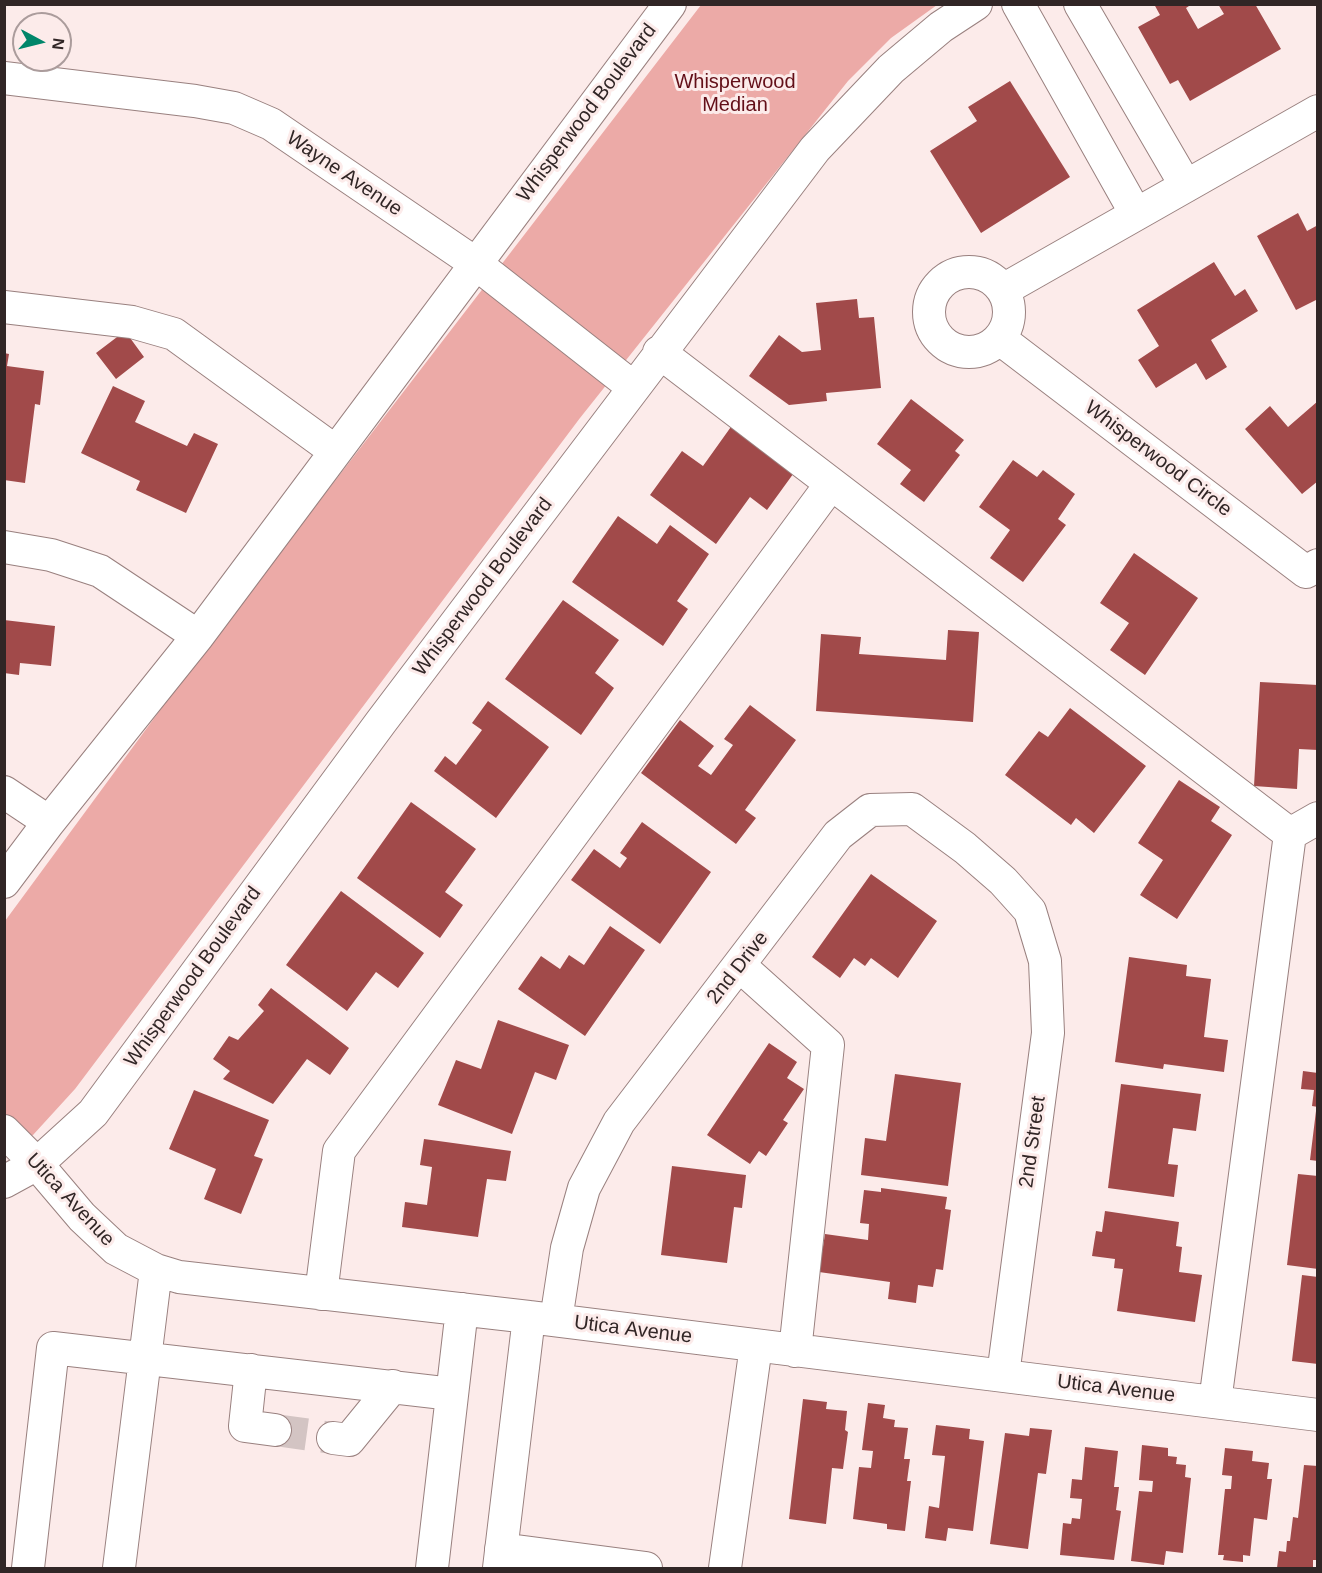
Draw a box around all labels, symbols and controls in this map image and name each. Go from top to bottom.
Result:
north arrow [12,12,72,72]
street label: Whisperwood Boulevard [512,19,662,207]
text: N [49,37,68,51]
park label: Whisperwood Median [674,70,796,117]
street label: Wayne Avenue [282,126,406,222]
street label: Whisperwood Circle [1080,396,1236,522]
street label: Whisperwood Boulevard [408,493,558,681]
street label: Whisperwood Boulevard [120,882,266,1072]
street label: 2nd Drive [702,927,774,1009]
street label: 2nd Street [1015,1095,1051,1189]
street label: Utica Avenue [21,1148,119,1252]
street label: Utica Avenue [573,1311,693,1349]
street label: Utica Avenue [1056,1370,1176,1408]

